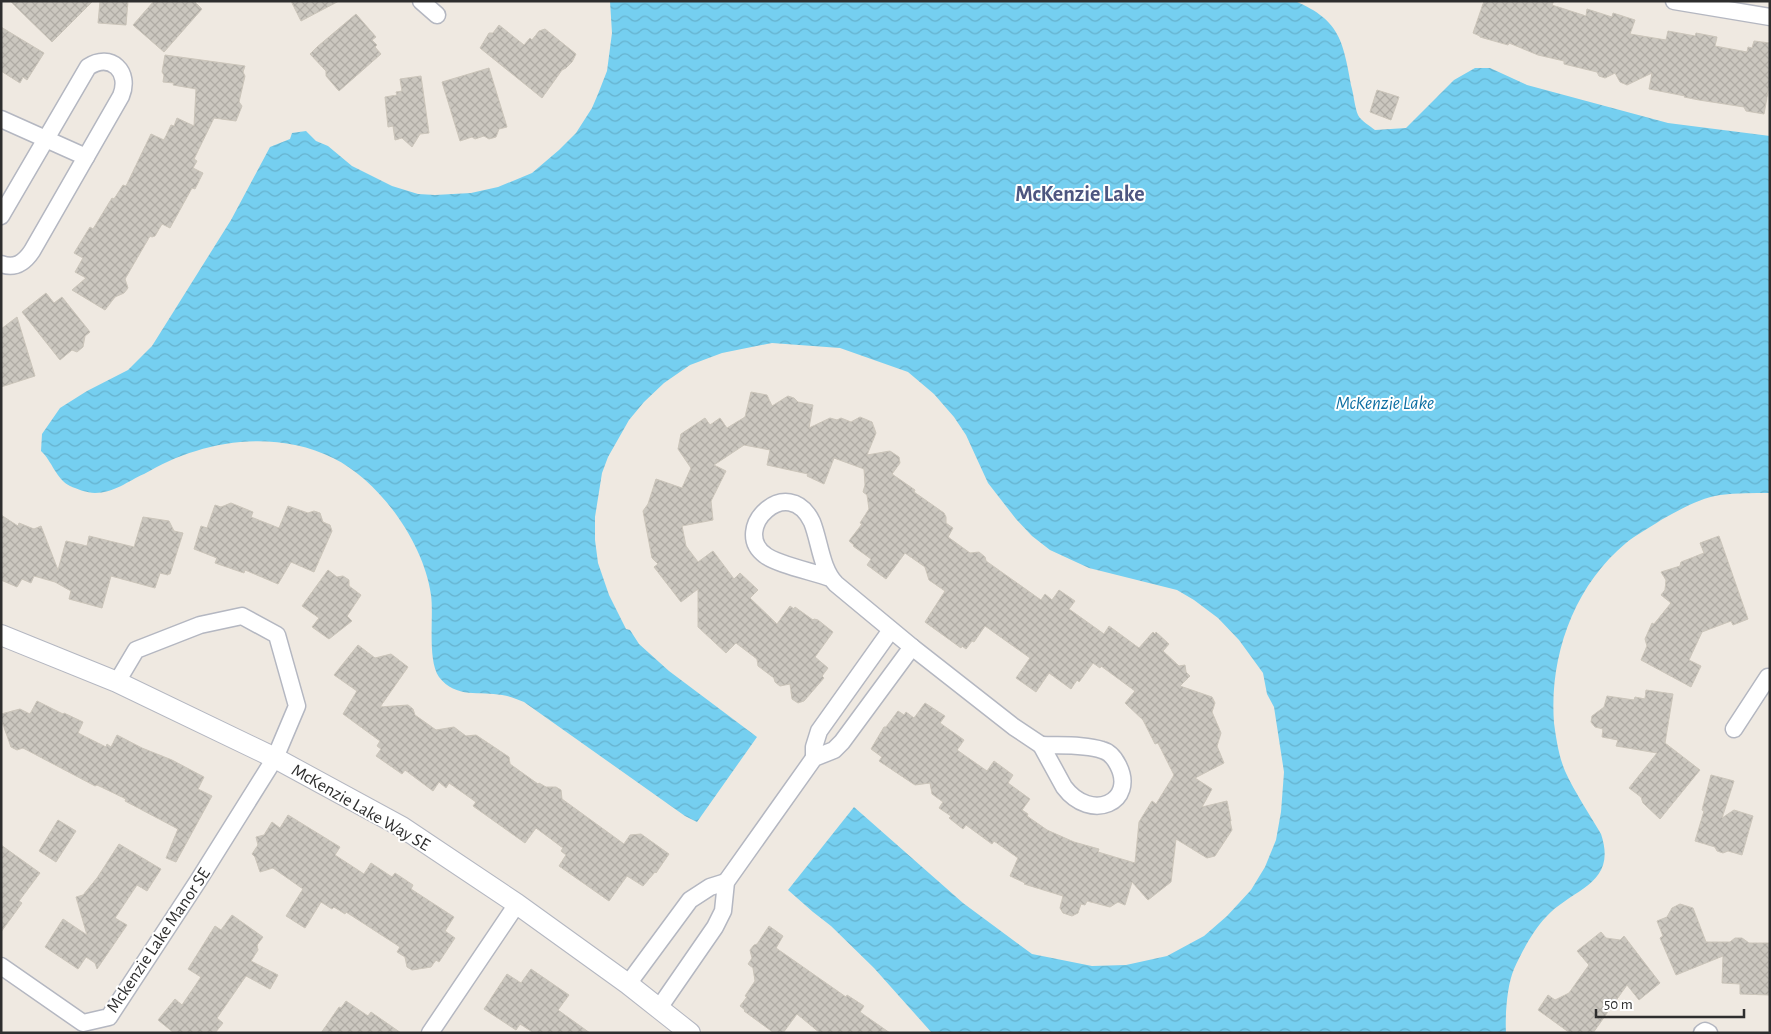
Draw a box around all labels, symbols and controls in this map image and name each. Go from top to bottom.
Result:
district label: McKenzie Lake [1015,183,1145,205]
water label: McKenzie Lake [1336,394,1434,413]
street label: McKenzie Lake Way SE [288,761,433,855]
street label: Mckenzie Lake Manor SE [104,865,214,1016]
scale bar [1596,986,1744,1018]
text: 50 m [1604,997,1633,1012]

